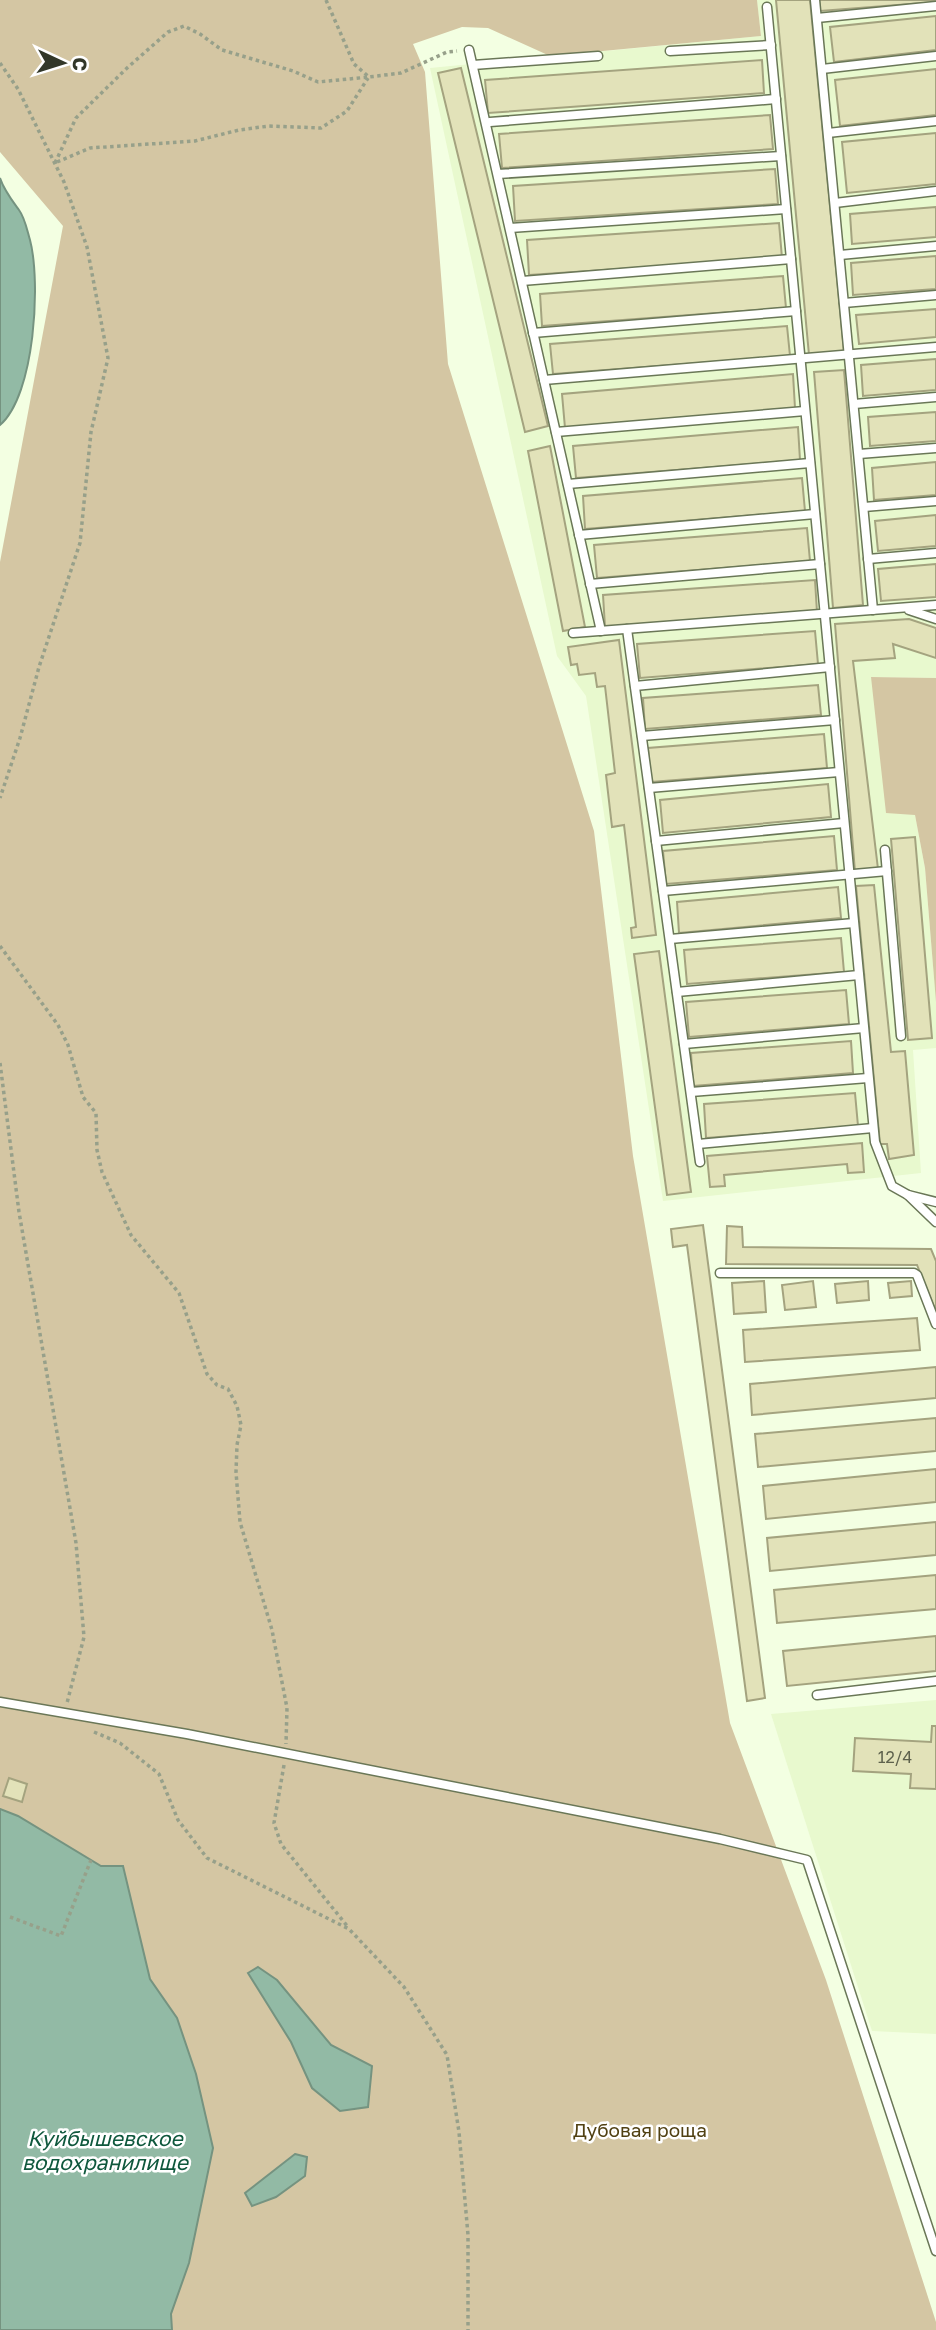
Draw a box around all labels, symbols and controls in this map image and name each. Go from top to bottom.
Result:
north arrow [28,28,98,98]
text: С [69,57,92,72]
house number: 12/4 [878,1747,912,1767]
park label: Дубовая роща [573,2118,707,2141]
water label: Куйбышевское водохранилище [22,2125,190,2175]

